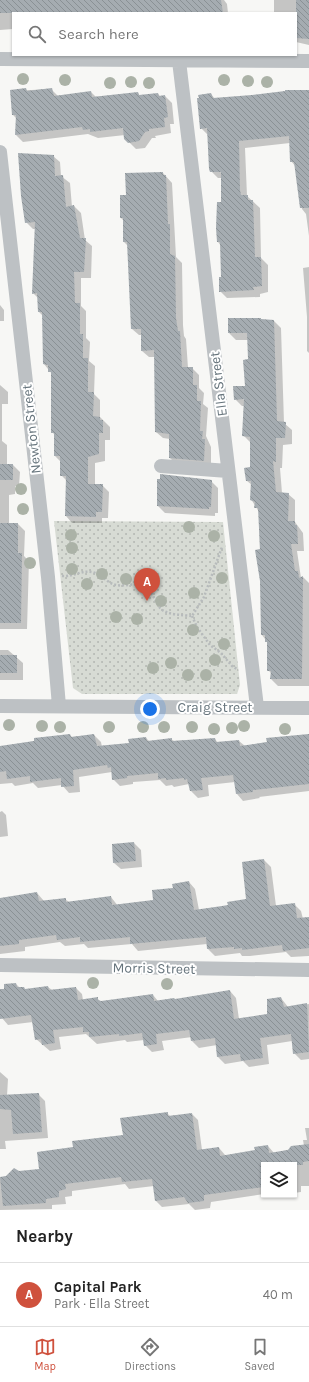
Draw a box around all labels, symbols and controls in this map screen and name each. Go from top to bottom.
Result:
search box [12,12,297,56]
icon: search [26,23,48,45]
text: Search here [58,25,139,43]
street label: Ella Street [206,351,231,417]
street label: Newton Street [18,383,45,475]
pin: A [134,568,160,601]
your location [140,699,160,719]
street label: Craig Street [177,699,253,716]
street label: Morris Street [112,959,196,978]
map controls [261,1162,297,1198]
button: layers [261,1162,297,1198]
text: Nearby [16,1226,73,1246]
text: Capital Park [54,1278,142,1296]
text: A [25,1287,33,1302]
text: 40 m [263,1287,293,1302]
text: Park · Ella Street [54,1296,149,1311]
tab: Map [34,1336,56,1373]
tab: Directions [124,1336,176,1373]
tab: Saved [244,1336,275,1373]

